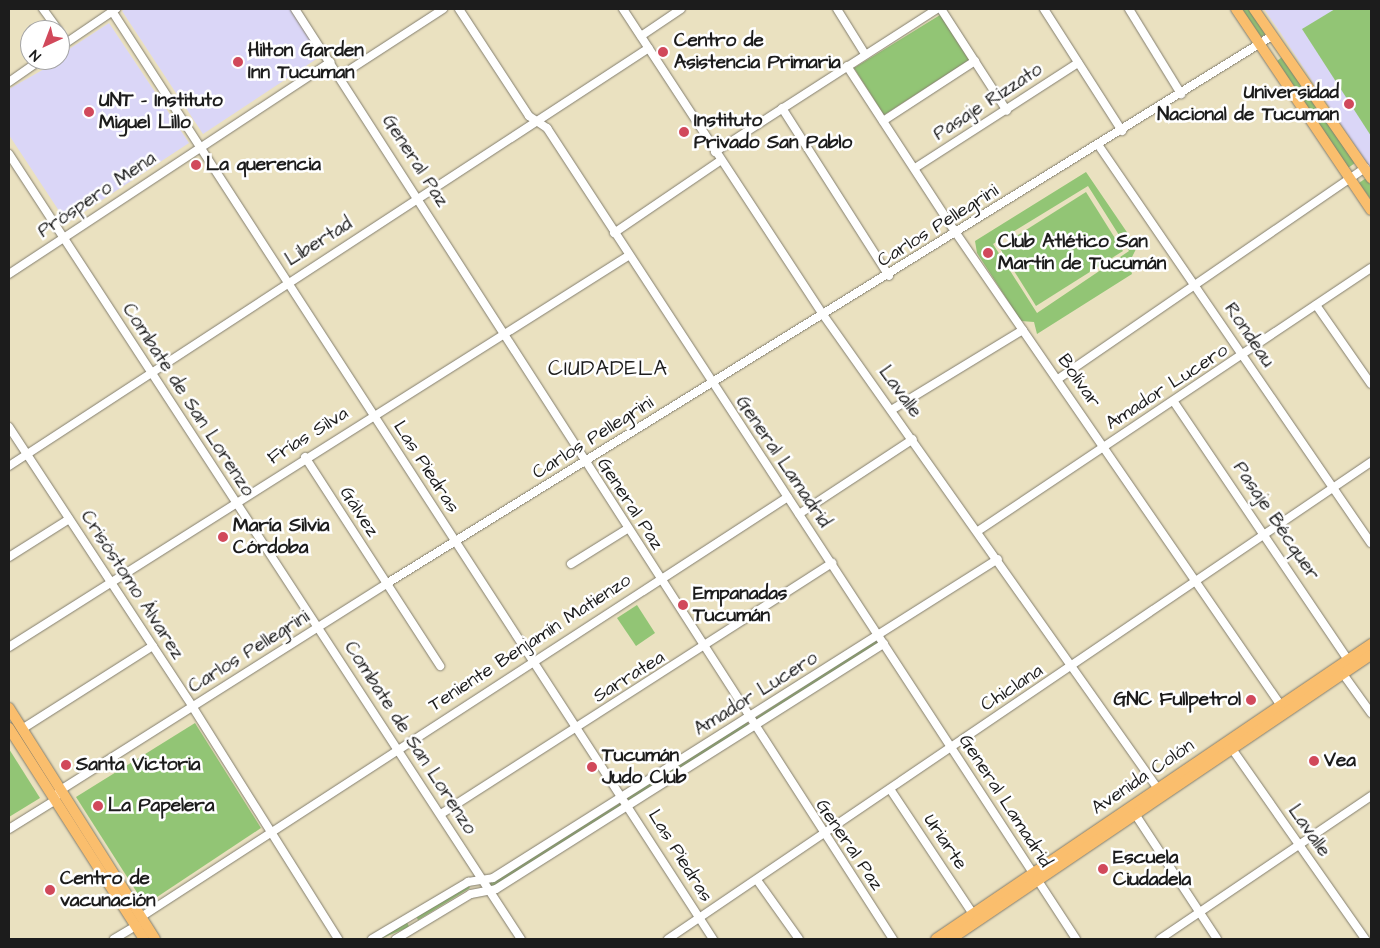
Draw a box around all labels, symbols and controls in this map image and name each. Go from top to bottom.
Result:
north arrow [20,20,70,70]
place label: Centro de Asistencia Primaria [674,30,841,74]
place label: Hilton Garden Inn Tucuman [248,40,364,84]
text: N [25,45,45,66]
marker: Centro de Asistencia Primaria [656,45,670,59]
marker: Hilton Garden Inn Tucuman [232,56,244,68]
street label: Pasaje Rizzato [929,58,1047,146]
place label: Universidad Nacional de Tucuman [1157,82,1339,126]
place label: UNT - Instituto Miguel Lillo [99,90,223,134]
marker: Universidad Nacional de Tucuman [1343,98,1355,110]
marker: UNT - Instituto Miguel Lillo [83,106,95,118]
place label: Instituto Privado San Pablo [694,110,852,154]
street label: General Paz [377,111,453,211]
marker: Instituto Privado San Pablo [678,126,690,138]
street label: Próspero Mena [34,147,160,243]
place label: La querencia [206,154,321,176]
marker: La querencia [190,159,202,171]
street label: Carlos Pellegrini [873,180,1003,272]
street label: Libertad [281,213,357,271]
place label: Club Atlético San Martín de Tucumán [998,231,1166,275]
marker: Club Atlético San Martín de Tucumán [982,247,994,259]
street label: Rondeau [1219,298,1279,372]
street label: Combate de San Lorenzo [117,299,259,501]
street label: Amador Lucero [1101,339,1233,435]
street label: Bolívar [1052,350,1106,412]
district label: CIUDADELA [547,356,669,382]
street label: Lavalle [874,362,926,422]
street label: Carlos Pellegrini [528,392,658,484]
street label: General Lamadrid [730,392,836,532]
street label: Frías Silva [263,402,353,470]
street label: Las Piedras [388,417,464,517]
street label: General Paz [592,454,668,554]
street label: Pasaje Bécquer [1228,457,1324,585]
street label: Gálvez [334,483,384,541]
street label: Crisóstomo Álvarez [75,506,189,664]
place label: María Silvia Córdoba [233,515,329,559]
marker: María Silvia Córdoba [217,531,229,543]
street label: Teniente Benjamín Matienzo [425,569,635,717]
place label: Empanadas Tucumán [693,583,787,627]
marker: Empanadas Tucumán [677,599,689,611]
street label: Carlos Pellegrini [184,606,314,698]
street label: Combate de San Lorenzo [339,637,481,839]
street label: Sarratea [589,646,669,708]
street label: Amador Lucero [690,647,822,741]
street label: Chiclana [977,659,1047,717]
place label: GNC Fullpetrol [1113,689,1241,711]
marker: GNC Fullpetrol [1245,694,1257,706]
street label: General Lamadrid [953,730,1057,872]
street label: Avenida Colón [1087,734,1199,820]
place label: Tucumán Judo Club [602,745,686,789]
place label: Vea [1324,750,1356,772]
place label: Santa Victoria [76,754,201,776]
marker: Vea [1308,755,1320,767]
marker: Santa Victoria [60,759,72,771]
marker: Tucumán Judo Club [586,761,598,773]
place label: La Papelera [108,795,214,817]
street label: General Paz [810,795,888,895]
marker: La Papelera [92,800,104,812]
street label: Lavalle [1283,800,1335,862]
street label: Las Piedras [643,806,717,906]
street label: Uriarte [918,810,972,874]
place label: Escuela Ciudadela [1113,847,1191,891]
marker: Escuela Ciudadela [1097,863,1109,875]
place label: Centro de vacunación [60,868,155,912]
marker: Centro de vacunación [44,884,56,896]

